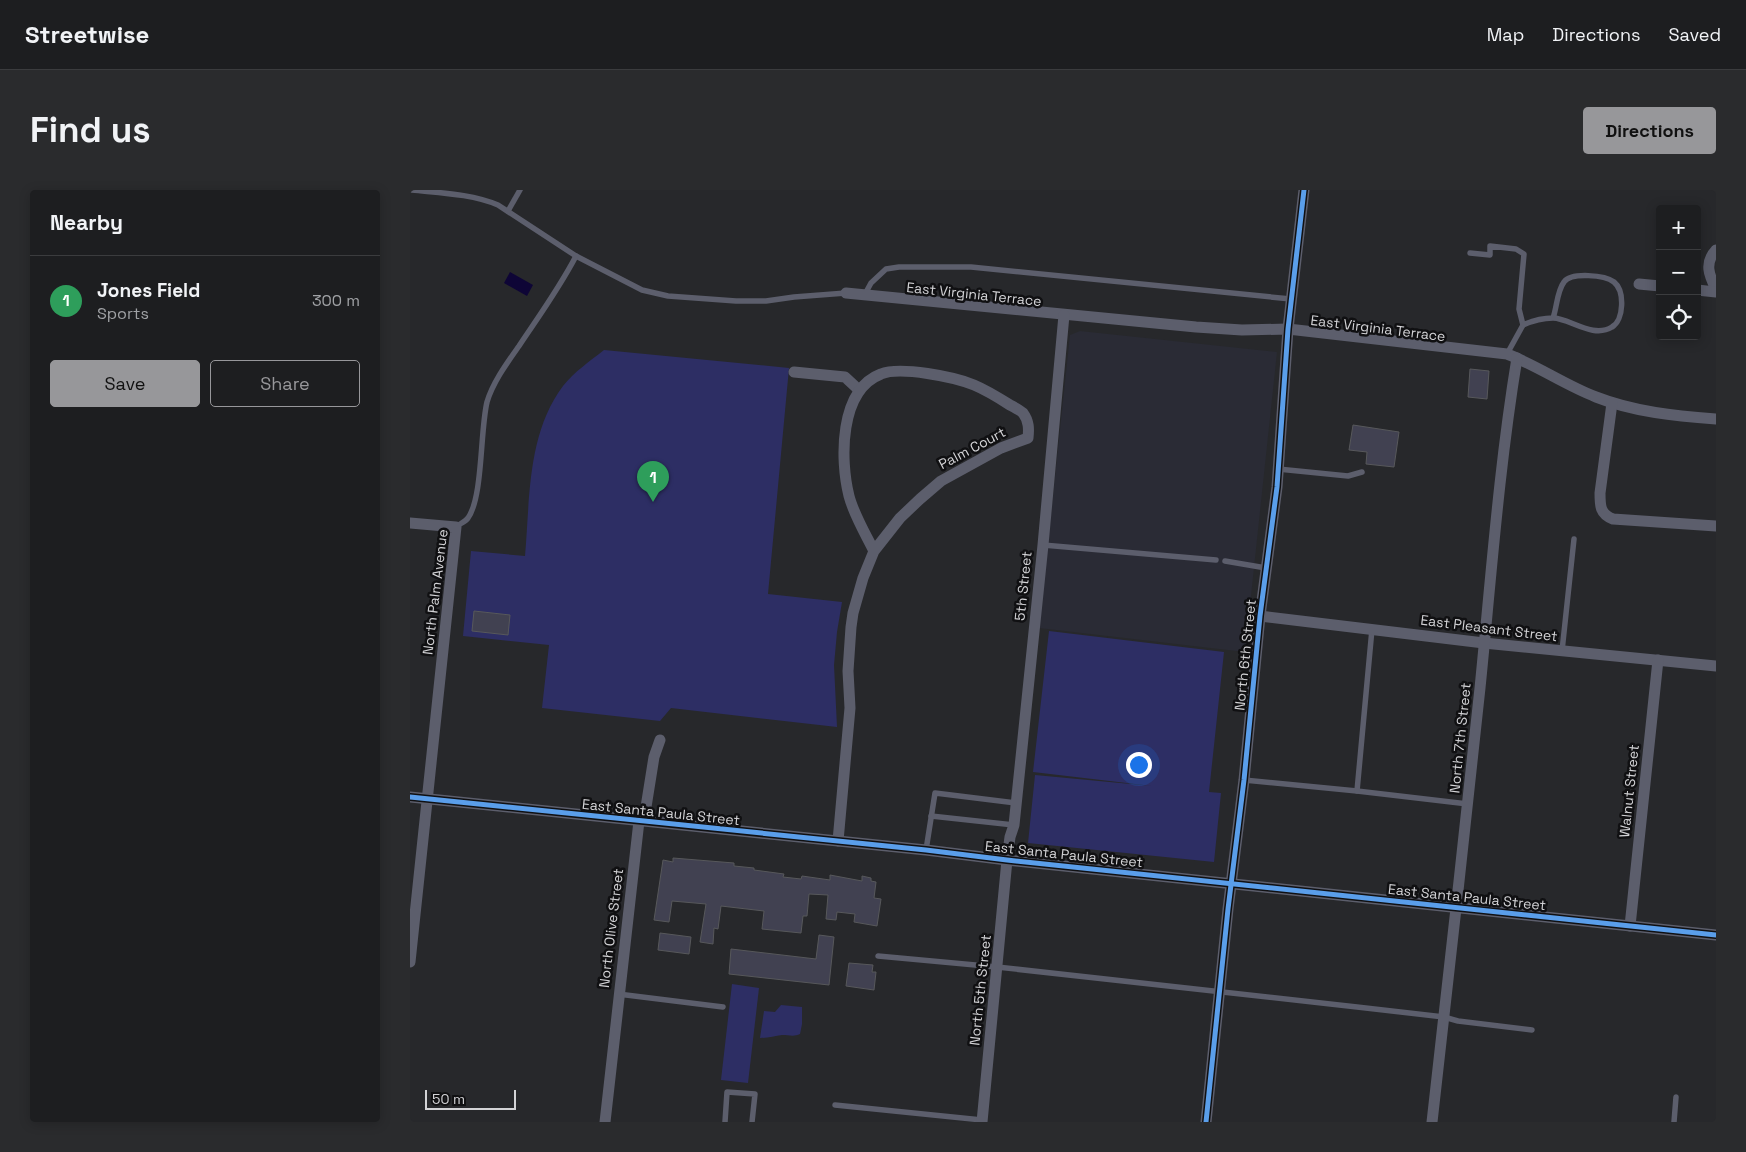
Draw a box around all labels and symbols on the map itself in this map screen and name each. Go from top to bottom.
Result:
street label: East Virginia Terrace [906,278,1042,310]
street label: East Virginia Terrace [1310,311,1446,345]
street label: Palm Court [935,423,1009,473]
pin: 1 [637,461,669,502]
street label: North Palm Avenue [418,528,452,656]
street label: 5th Street [1010,550,1036,622]
street label: North 6th Street [1230,598,1260,712]
street label: East Pleasant Street [1419,611,1559,645]
street label: North 7th Street [1445,682,1475,794]
street label: Walnut Street [1615,744,1643,838]
your location [1126,752,1152,778]
street label: East Santa Paula Street [581,795,741,829]
street label: East Santa Paula Street [984,837,1144,871]
street label: North Olive Street [595,867,627,989]
street label: East Santa Paula Street [1387,880,1547,914]
street label: North 5th Street [965,934,995,1046]
scale bar [425,1087,516,1110]

